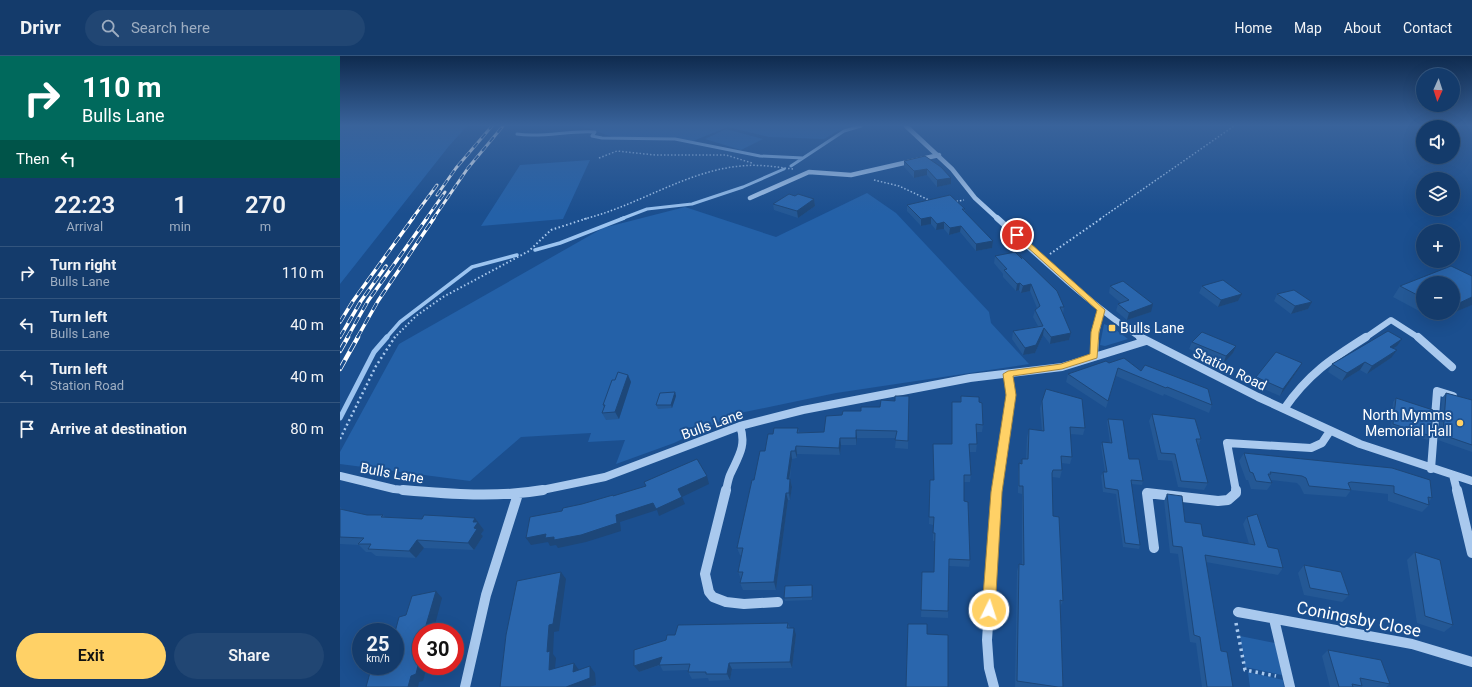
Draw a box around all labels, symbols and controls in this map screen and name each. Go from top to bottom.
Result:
search box [85,10,365,46]
text: Drivr [20,16,61,39]
icon: search [99,17,121,39]
text: Search here [131,19,210,37]
text: Home [1234,20,1272,36]
text: Map [1294,20,1322,36]
text: About [1344,20,1381,36]
text: Contact [1403,20,1452,36]
north arrow [1416,68,1460,112]
map controls [1416,68,1460,320]
text: 110 m [82,71,161,104]
icon: right [16,72,68,124]
text: Bulls Lane [82,105,165,126]
button: sound [1416,120,1460,164]
icon: left [57,148,79,170]
text: Then [16,150,49,168]
button: layers [1416,172,1460,216]
text: 22:23 [54,191,115,219]
text: 1 [173,191,187,219]
text: 270 [245,191,286,219]
pin [1000,218,1034,252]
text: Arrival [66,219,103,234]
text: min [169,219,191,234]
text: m [260,219,271,234]
icon: arrive [1006,224,1028,246]
button: + [1416,224,1460,268]
text: Turn right [50,256,116,274]
icon: right [16,262,38,284]
text: 110 m [282,264,324,282]
text: Bulls Lane [50,274,110,289]
button: − [1416,276,1460,320]
text: Turn left [50,308,107,326]
icon: left [16,314,38,336]
text: 40 m [290,316,324,334]
place label: Bulls Lane [1120,320,1184,336]
marker: Bulls Lane [1107,323,1117,333]
text: Bulls Lane [50,326,110,341]
street label: Station Road [1191,344,1269,394]
text: Turn left [50,360,107,378]
icon: left [16,366,38,388]
text: 40 m [290,368,324,386]
text: Station Road [50,378,124,393]
street label: Bulls Lane [679,405,745,443]
place label: North Mymms Memorial Hall [1363,407,1452,439]
icon: arrive [16,418,38,440]
marker: North Mymms Memorial Hall [1455,418,1465,428]
text: Arrive at destination [50,420,187,438]
text: 80 m [290,420,324,438]
street label: Bulls Lane [359,460,425,486]
position arrow [968,589,1010,631]
street label: Coningsby Close [1295,597,1423,641]
speed limit sign: 30 [412,623,464,675]
text: 25 [367,632,389,656]
button: Exit [16,633,166,679]
button: Share [174,633,324,679]
text: km/h [366,653,390,664]

